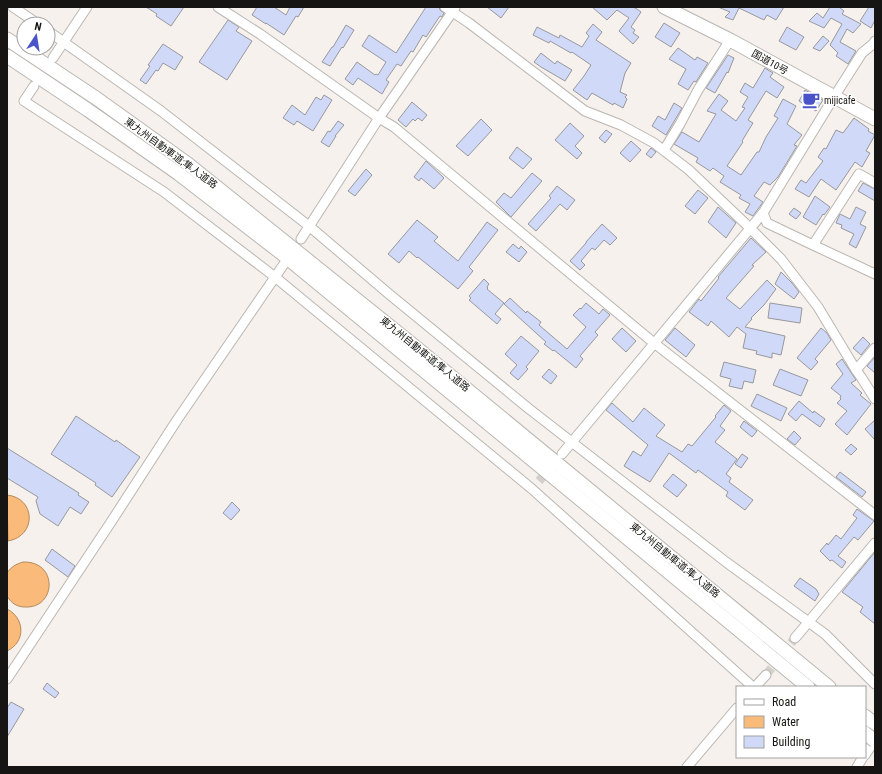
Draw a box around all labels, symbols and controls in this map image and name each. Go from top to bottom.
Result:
north arrow [16,16,56,56]
text: N [33,20,43,34]
street label: 国道10号 [750,48,790,76]
cafe icon: mijicafe [801,90,821,110]
place label: mijicafe [824,95,856,106]
street label: 東九州自動車道;隼人道路 [122,116,220,190]
street label: 東九州自動車道;隼人道路 [378,314,472,394]
street label: 東九州自動車道;隼人道路 [628,520,722,600]
legend [736,686,866,758]
text: Road [772,695,796,709]
text: Water [772,715,800,729]
text: Building [772,735,810,749]

